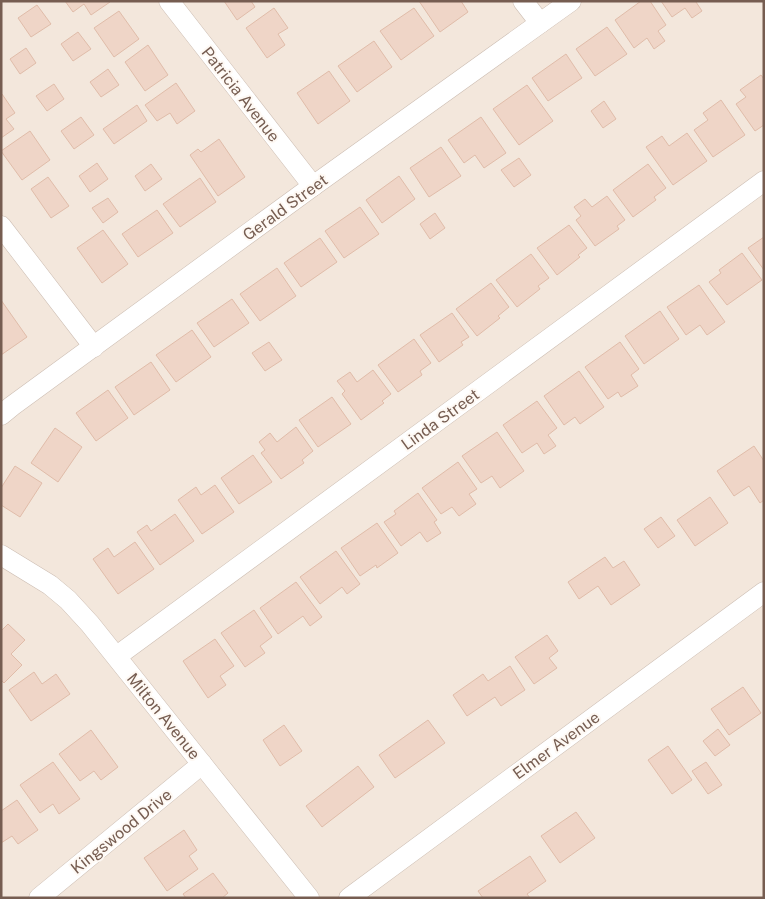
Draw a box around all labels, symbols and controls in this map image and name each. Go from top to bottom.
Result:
street label: Patricia Avenue [198,43,284,146]
street label: Gerald Street [239,170,331,245]
street label: Linda Street [398,385,483,454]
street label: Milton Avenue [123,669,204,763]
street label: Elmer Avenue [509,708,603,783]
street label: Kingswood Drive [67,785,176,878]

